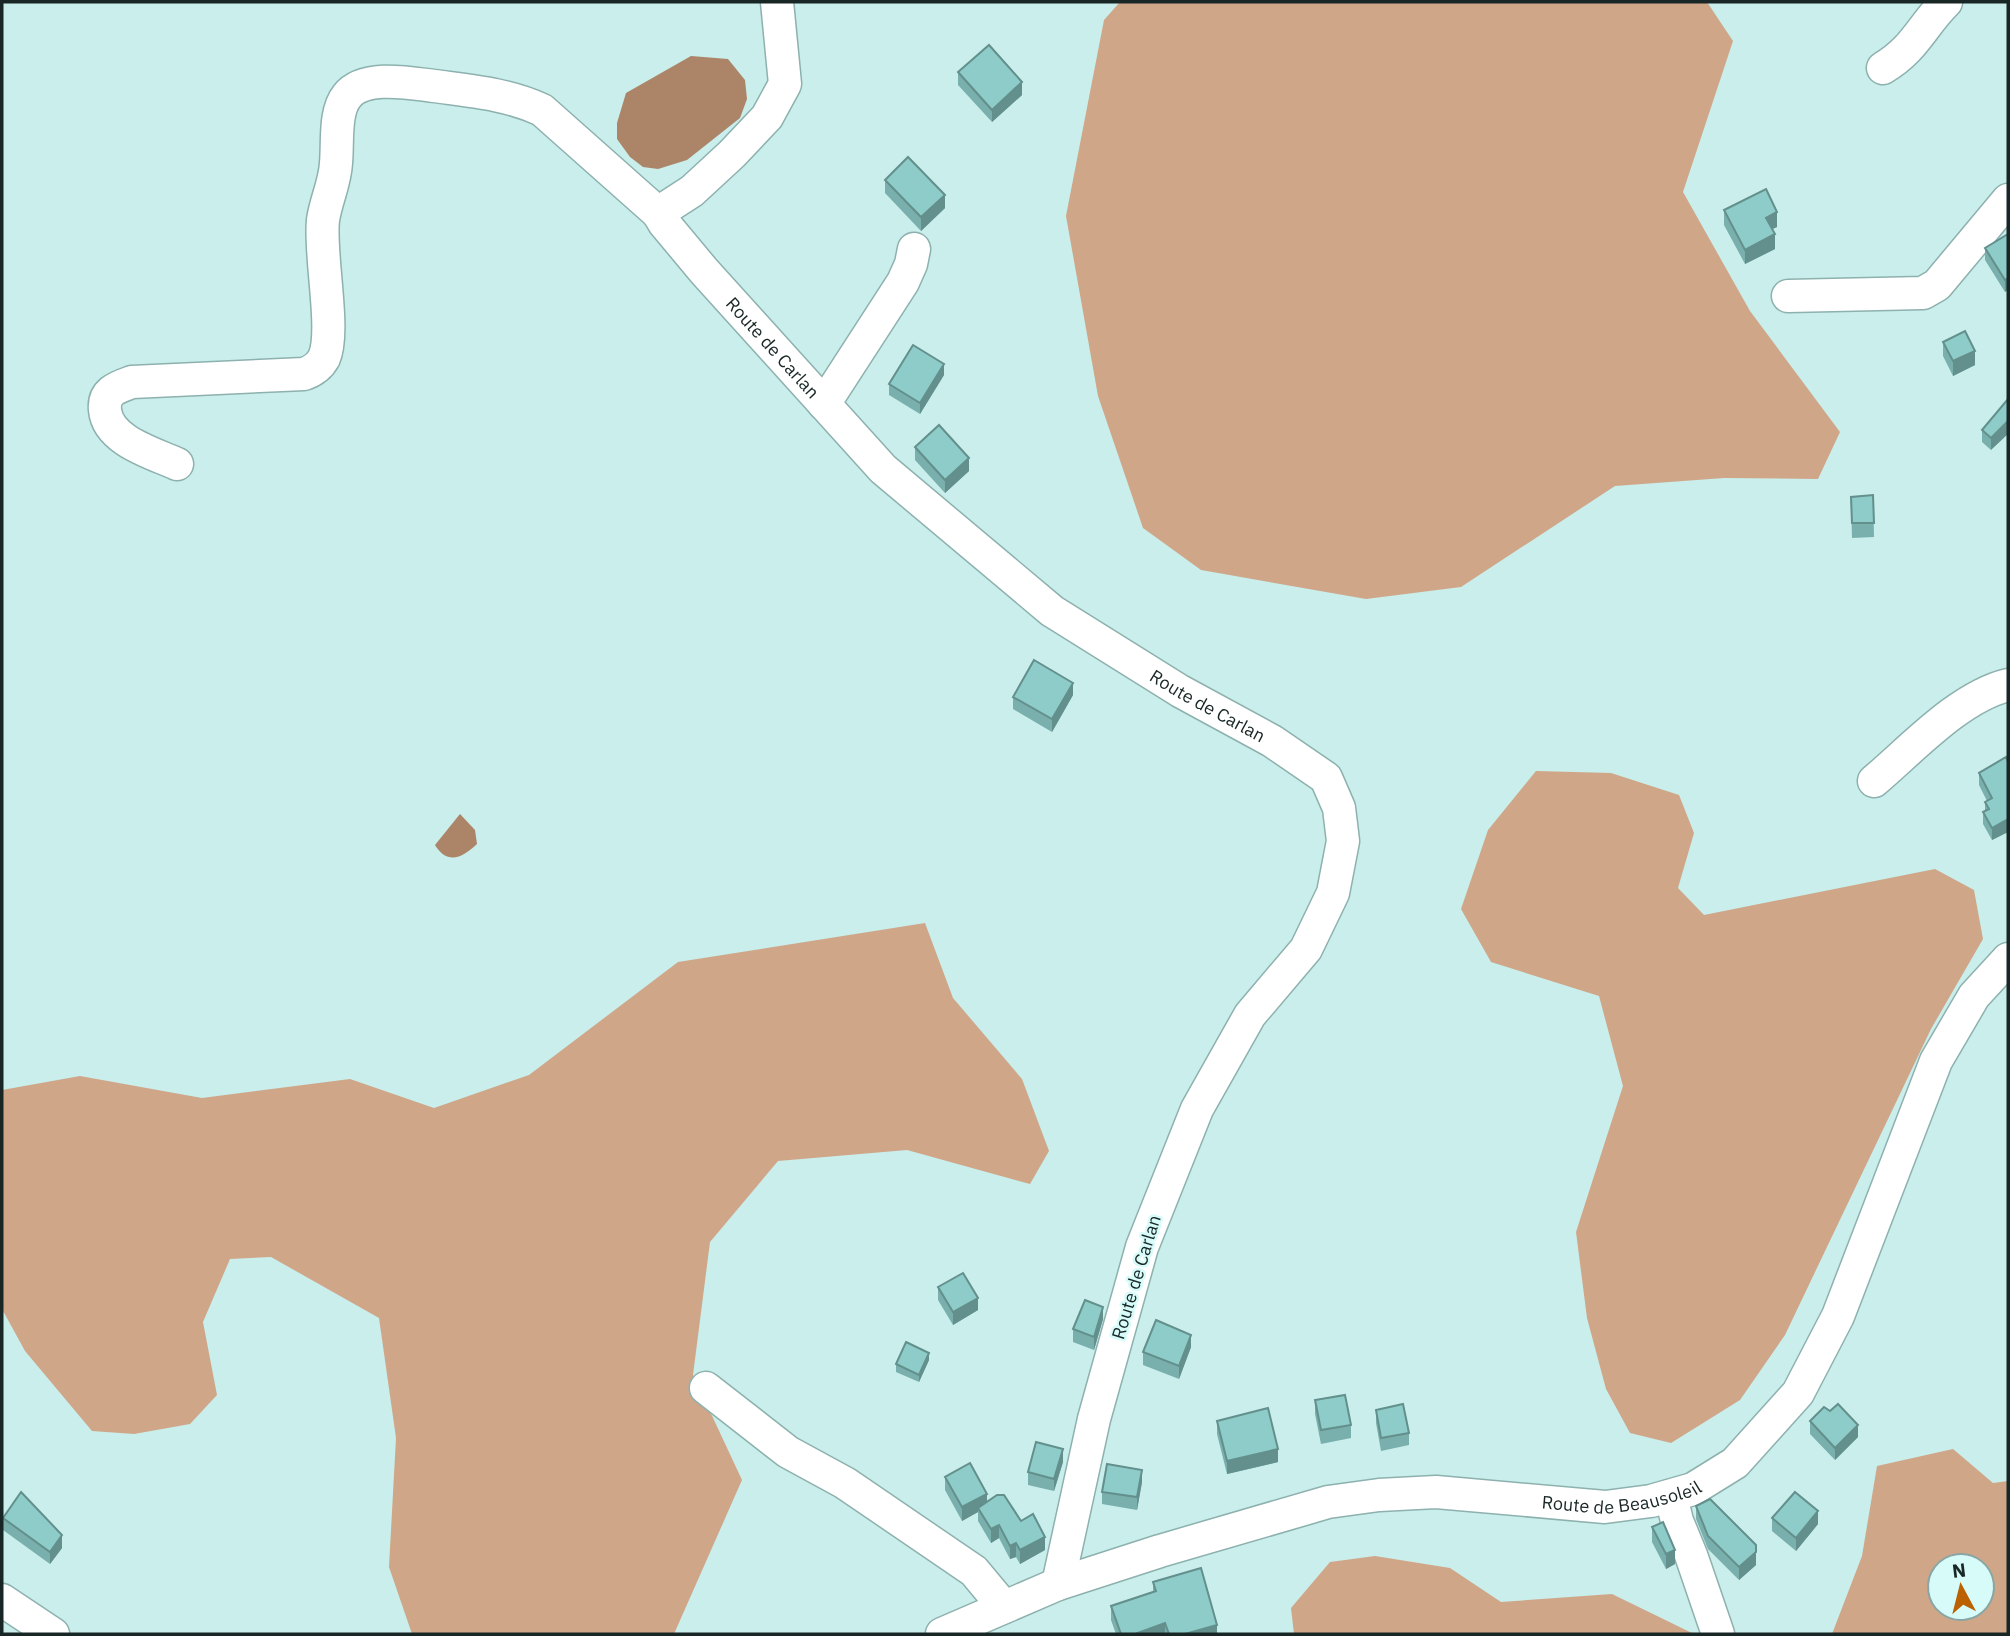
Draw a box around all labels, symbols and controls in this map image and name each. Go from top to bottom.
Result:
street label: Route de Carlan [721,292,825,403]
street label: Route de Carlan [1146,664,1270,747]
street label: Route de Carlan [1106,1212,1166,1342]
street label: Route de Beausoleil [1541,1475,1706,1519]
north arrow [1926,1552,1996,1622]
text: N [1951,1557,1967,1583]

